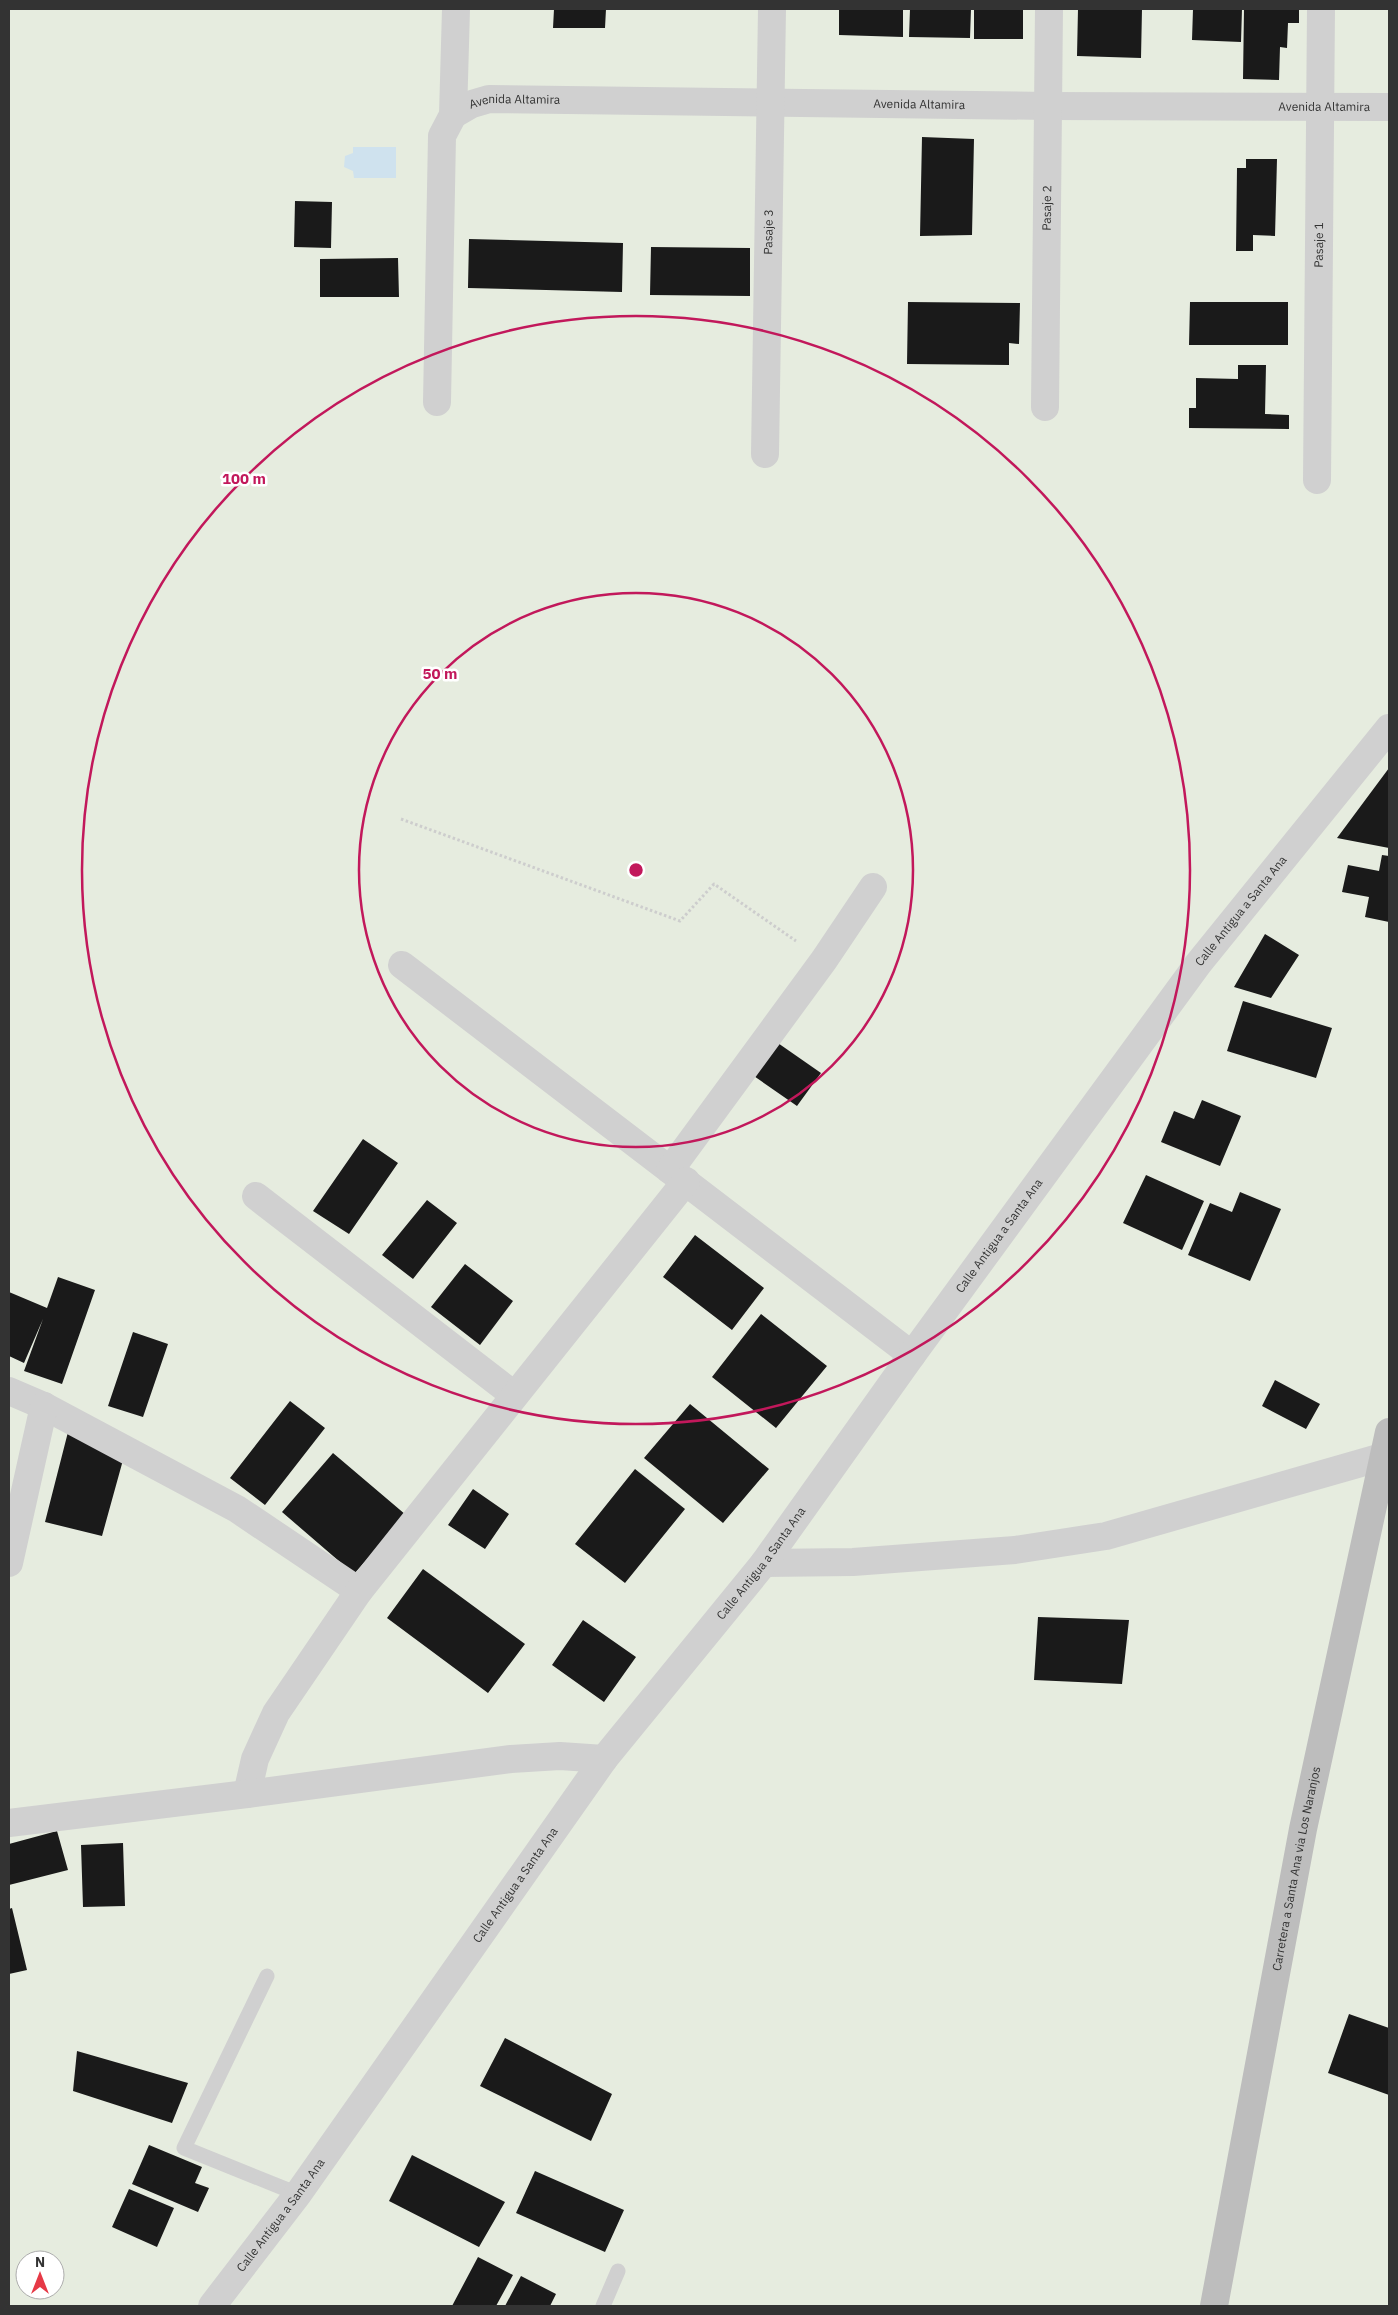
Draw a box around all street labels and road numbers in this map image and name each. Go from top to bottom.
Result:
street label: Avenida Altamira [467,91,561,112]
street label: Avenida Altamira [873,96,966,112]
street label: Avenida Altamira [1278,99,1371,114]
street label: Pasaje 2 [1039,185,1054,231]
street label: Pasaje 3 [760,209,776,255]
street label: Pasaje 1 [1311,222,1326,268]
street label: Calle Antigua a Santa Ana [1191,852,1290,969]
street label: Calle Antigua a Santa Ana [952,1175,1046,1296]
street label: Calle Antigua a Santa Ana [713,1503,809,1622]
street label: Carretera a Santa Ana via Los Naranjos [1269,1765,1323,1972]
street label: Calle Antigua a Santa Ana [469,1824,561,1945]
street label: Calle Antigua a Santa Ana [233,2155,328,2275]

